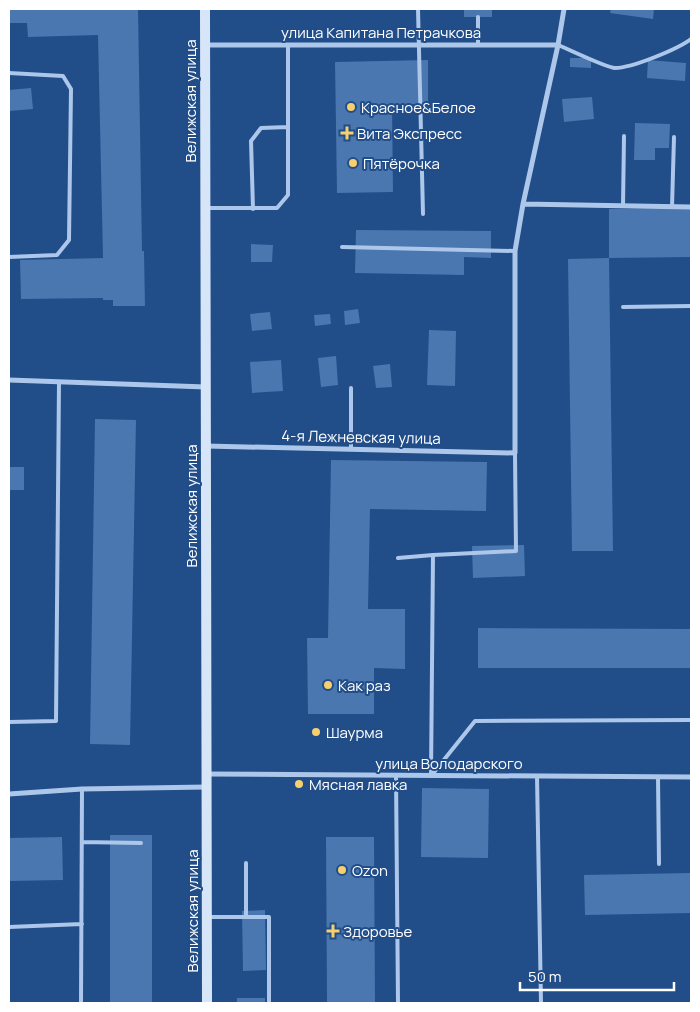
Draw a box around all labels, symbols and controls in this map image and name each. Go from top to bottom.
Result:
street label: улица Капитана Петрачкова [281,22,481,43]
street label: Велижская улица [180,39,201,163]
place label: Красное&Белое [361,97,476,118]
marker: Красное&Белое [345,101,357,113]
place label: Вита Экспресс [357,123,462,144]
marker: Вита Экспресс [341,127,353,139]
place label: Пятёрочка [363,153,440,174]
marker: Пятёрочка [347,157,359,169]
street label: 4-я Лежневская улица [281,425,441,449]
street label: Велижская улица [181,444,202,568]
place label: Как раз [338,675,391,696]
marker: Как раз [322,679,334,691]
place label: Шаурма [326,722,383,743]
marker: Шаурма [310,726,322,738]
street label: улица Володарского [375,753,523,774]
place label: Мясная лавка [309,774,407,795]
marker: Мясная лавка [293,778,305,790]
street label: Велижская улица [182,849,203,973]
place label: Ozon [352,860,388,881]
marker: Ozon [336,864,348,876]
place label: Здоровье [343,921,413,942]
marker: Здоровье [327,925,339,937]
scale bar [520,960,674,992]
text: 50 m [528,966,562,987]

